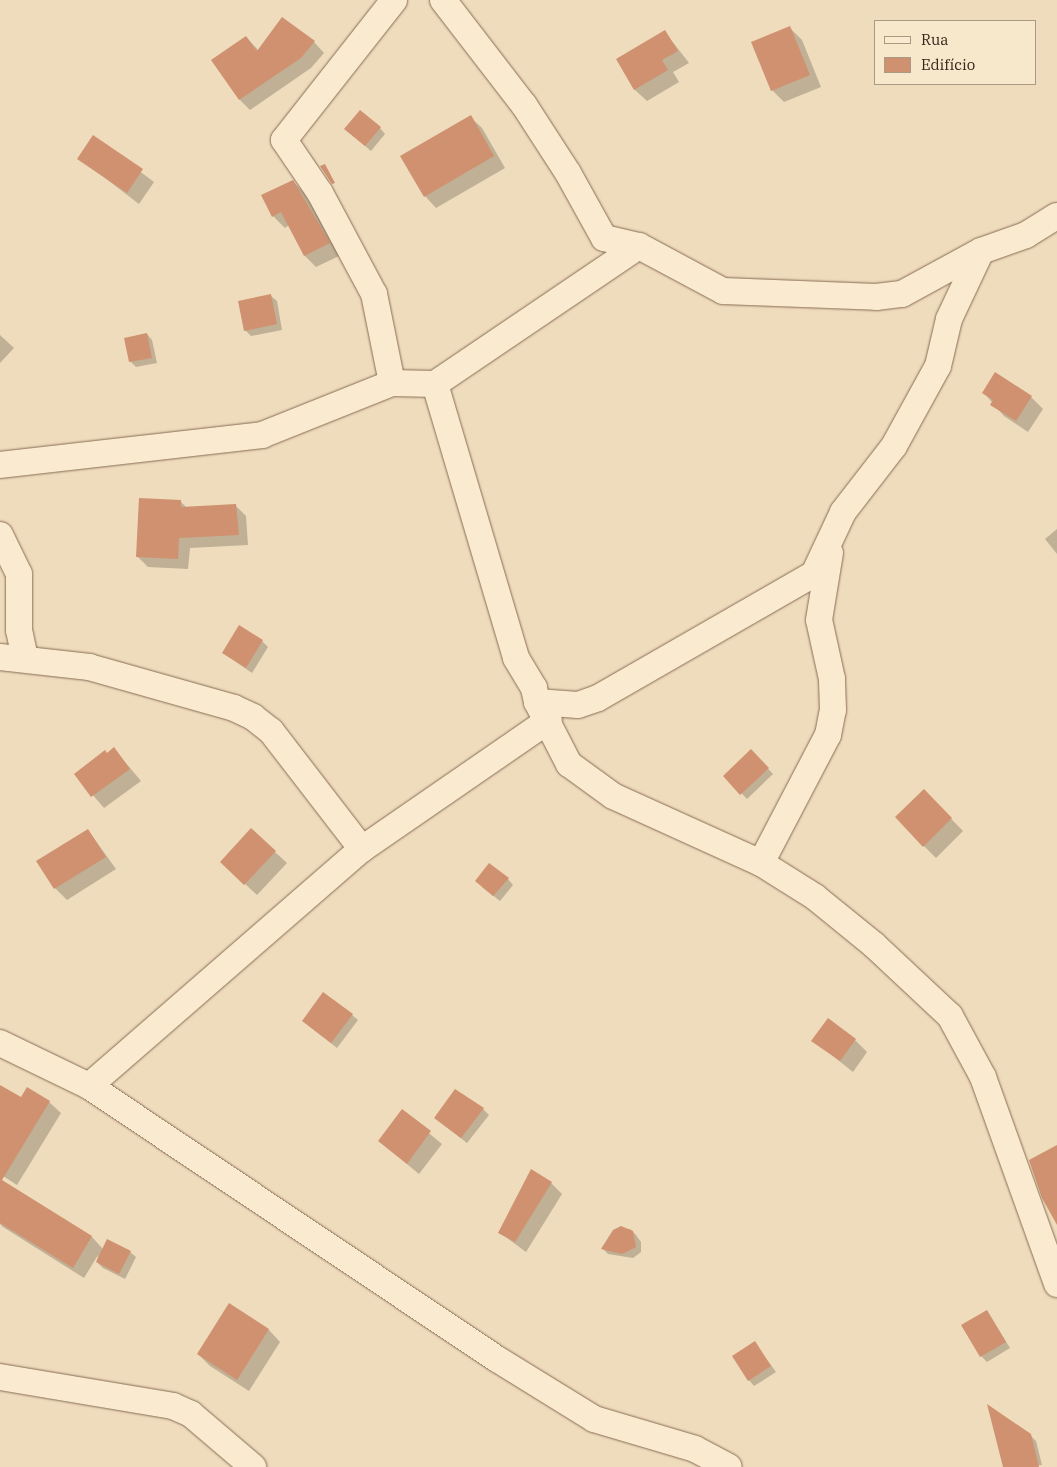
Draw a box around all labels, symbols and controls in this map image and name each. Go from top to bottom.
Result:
legend [874,20,1037,85]
text: Rua [921,30,948,49]
text: Edifício [921,55,975,74]

